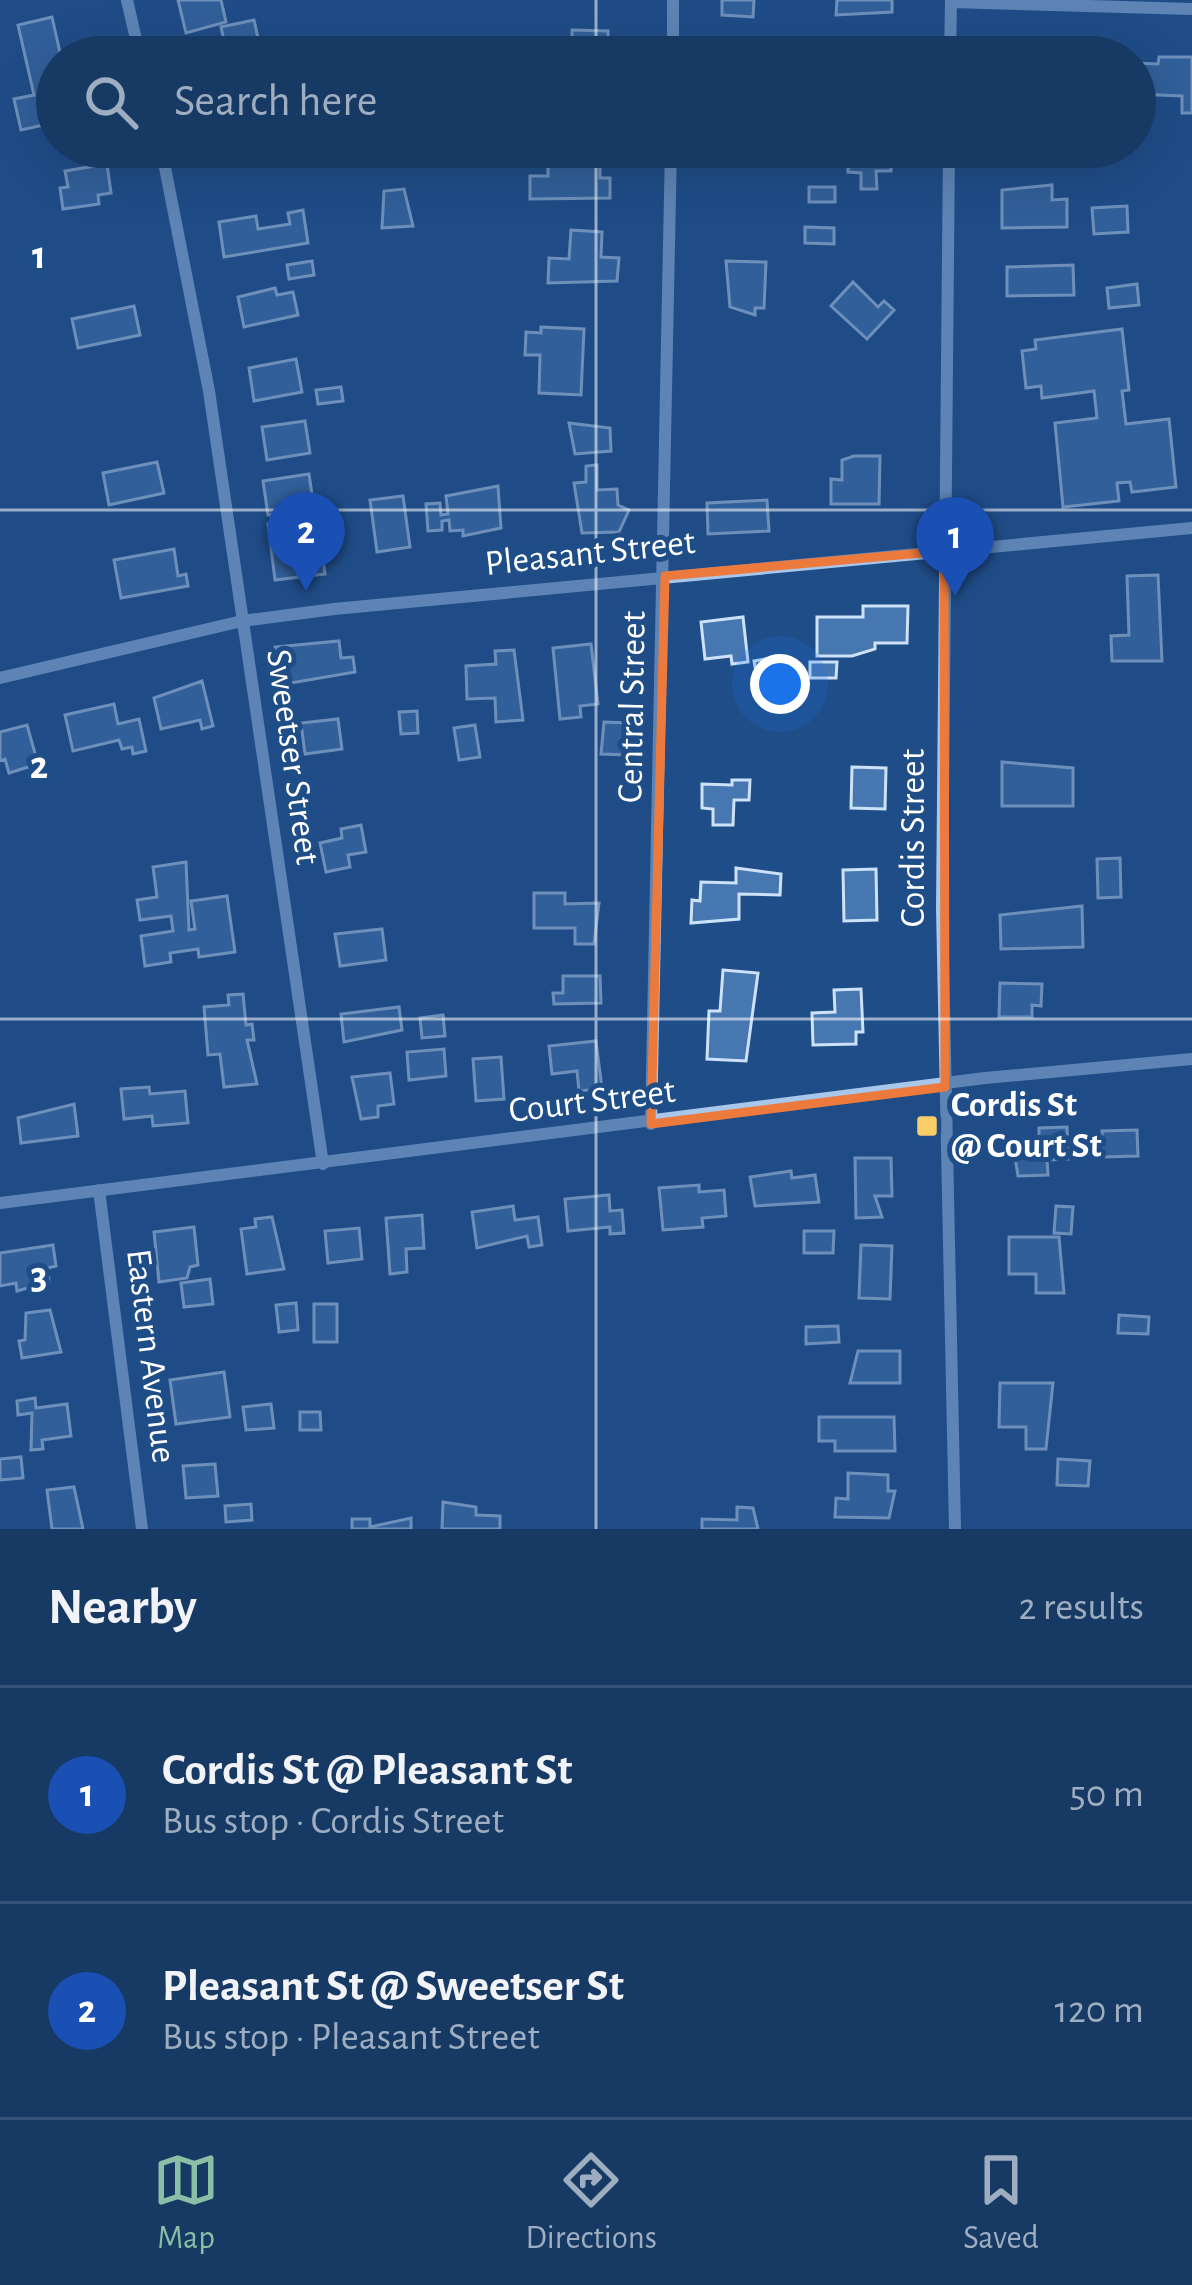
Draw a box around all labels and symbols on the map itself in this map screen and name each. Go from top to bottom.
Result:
text: 1 [32,237,46,276]
pin: 2 [267,492,345,591]
pin: 1 [916,497,994,596]
street label: Pleasant Street [483,524,697,582]
street label: Central Street [612,610,652,803]
street label: Sweetser Street [260,647,326,867]
your location [750,654,810,714]
text: 2 [30,747,48,786]
street label: Cordis Street [895,748,931,927]
street label: Court Street [507,1073,678,1129]
place label: Cordis St @ Court St [951,1087,1102,1164]
marker: Cordis St @ Court St [914,1113,940,1139]
street label: Eastern Avenue [120,1247,182,1465]
text: 3 [31,1257,47,1296]

